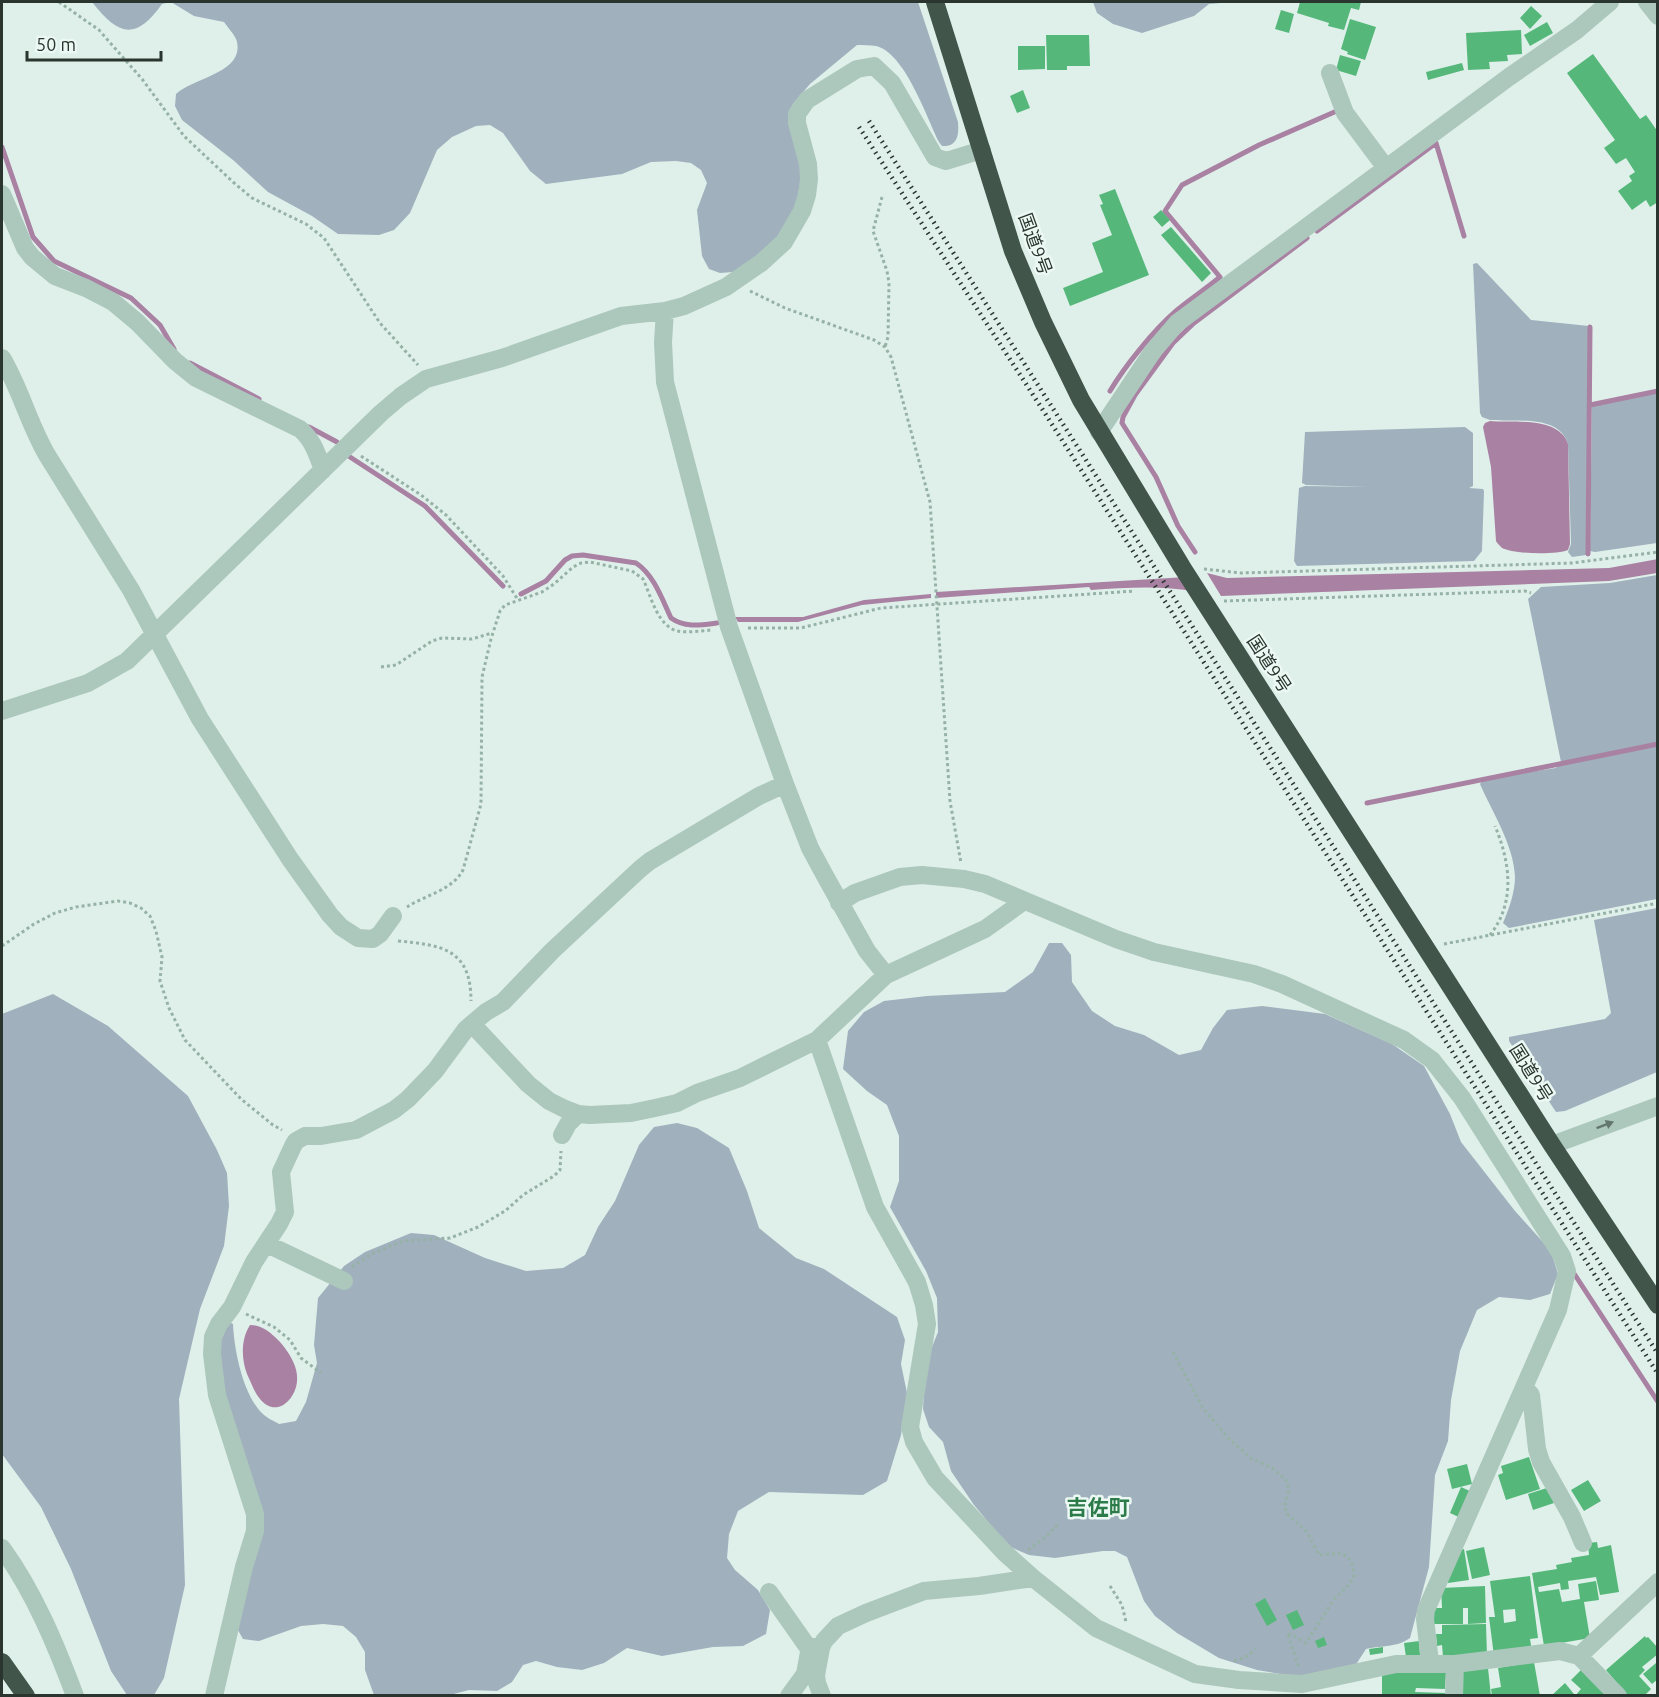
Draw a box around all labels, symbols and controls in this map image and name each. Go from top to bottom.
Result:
scale bar [27,24,160,62]
text: 50 m [36,34,76,54]
street label: 国道9号 [1016,210,1056,277]
street label: 国道9号 [1244,631,1296,696]
street label: 国道9号 [1506,1040,1557,1105]
one-way arrow [1596,1120,1614,1130]
district label: 吉佐町 [1067,1495,1130,1519]

